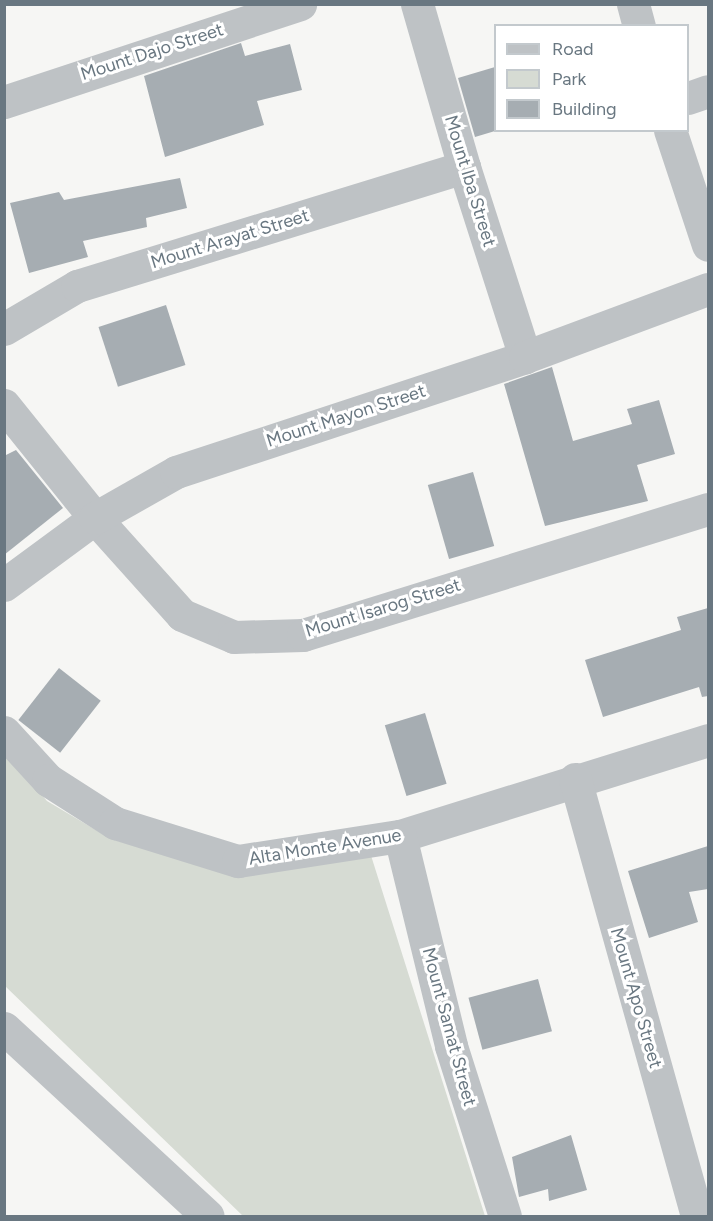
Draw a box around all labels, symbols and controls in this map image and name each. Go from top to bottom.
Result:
street label: Mount Dajo Street [78,19,226,85]
legend [494,24,689,132]
text: Road [552,38,593,60]
text: Park [552,68,586,90]
text: Building [552,98,617,120]
street label: Mount Iba Street [440,113,500,249]
street label: Mount Arayat Street [148,205,312,273]
street label: Mount Mayon Street [264,380,428,452]
street label: Mount Isarog Street [303,574,463,642]
street label: Alta Monte Avenue [247,824,403,870]
street label: Mount Apo Street [606,925,666,1071]
street label: Mount Samat Street [417,945,481,1109]

